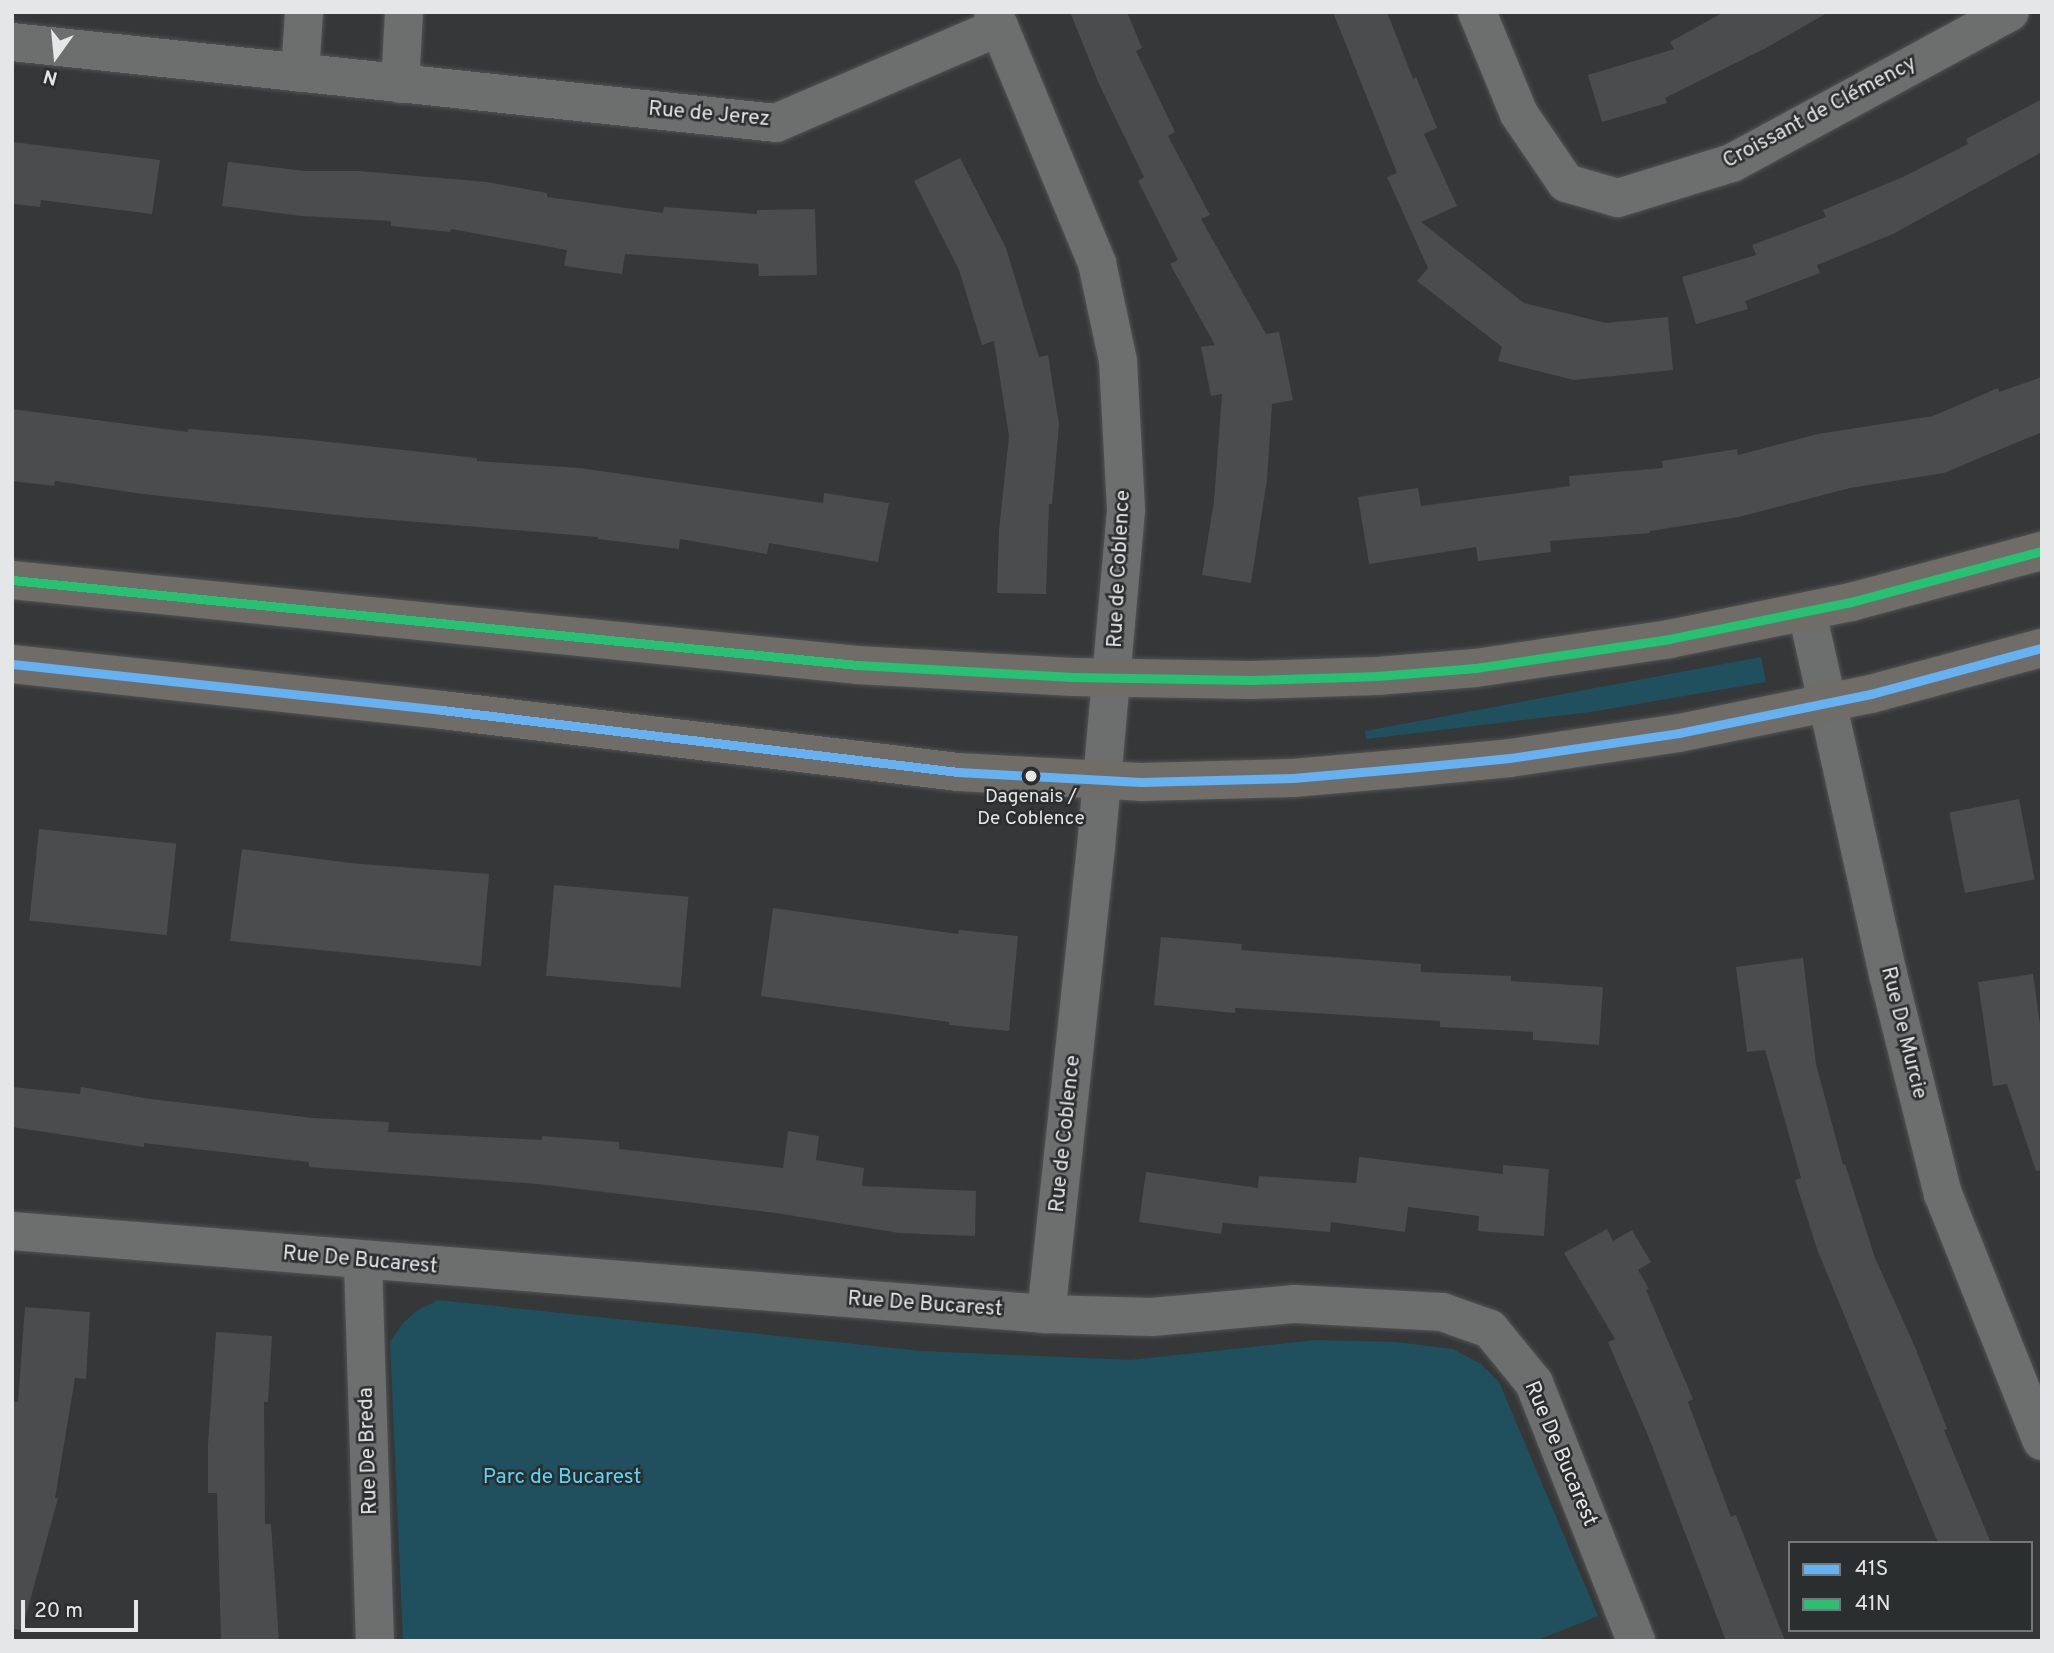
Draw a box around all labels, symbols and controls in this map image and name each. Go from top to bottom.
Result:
north arrow [21,21,91,91]
street label: Croissant de Clémency [1719,51,1921,175]
text: N [41,63,60,90]
street label: Rue de Jerez [647,97,771,133]
street label: Rue de Coblence [1103,489,1137,649]
marker: Dagenais / De Coblence [1024,769,1038,783]
place label: Dagenais / De Coblence [977,787,1085,831]
street label: Rue De Murcie [1874,964,1932,1102]
street label: Rue de Coblence [1045,1054,1087,1214]
street label: Rue De Bucarest [282,1242,438,1280]
street label: Rue De Bucarest [847,1287,1003,1323]
street label: Rue De Bucarest [1518,1378,1602,1530]
street label: Rue De Breda [354,1387,384,1515]
park label: Parc de Bucarest [483,1465,641,1491]
legend [1788,1541,2033,1632]
text: 41S [1855,1556,1888,1583]
scale bar [24,1586,142,1630]
text: 41N [1855,1591,1891,1618]
text: 20 m [34,1598,83,1625]

